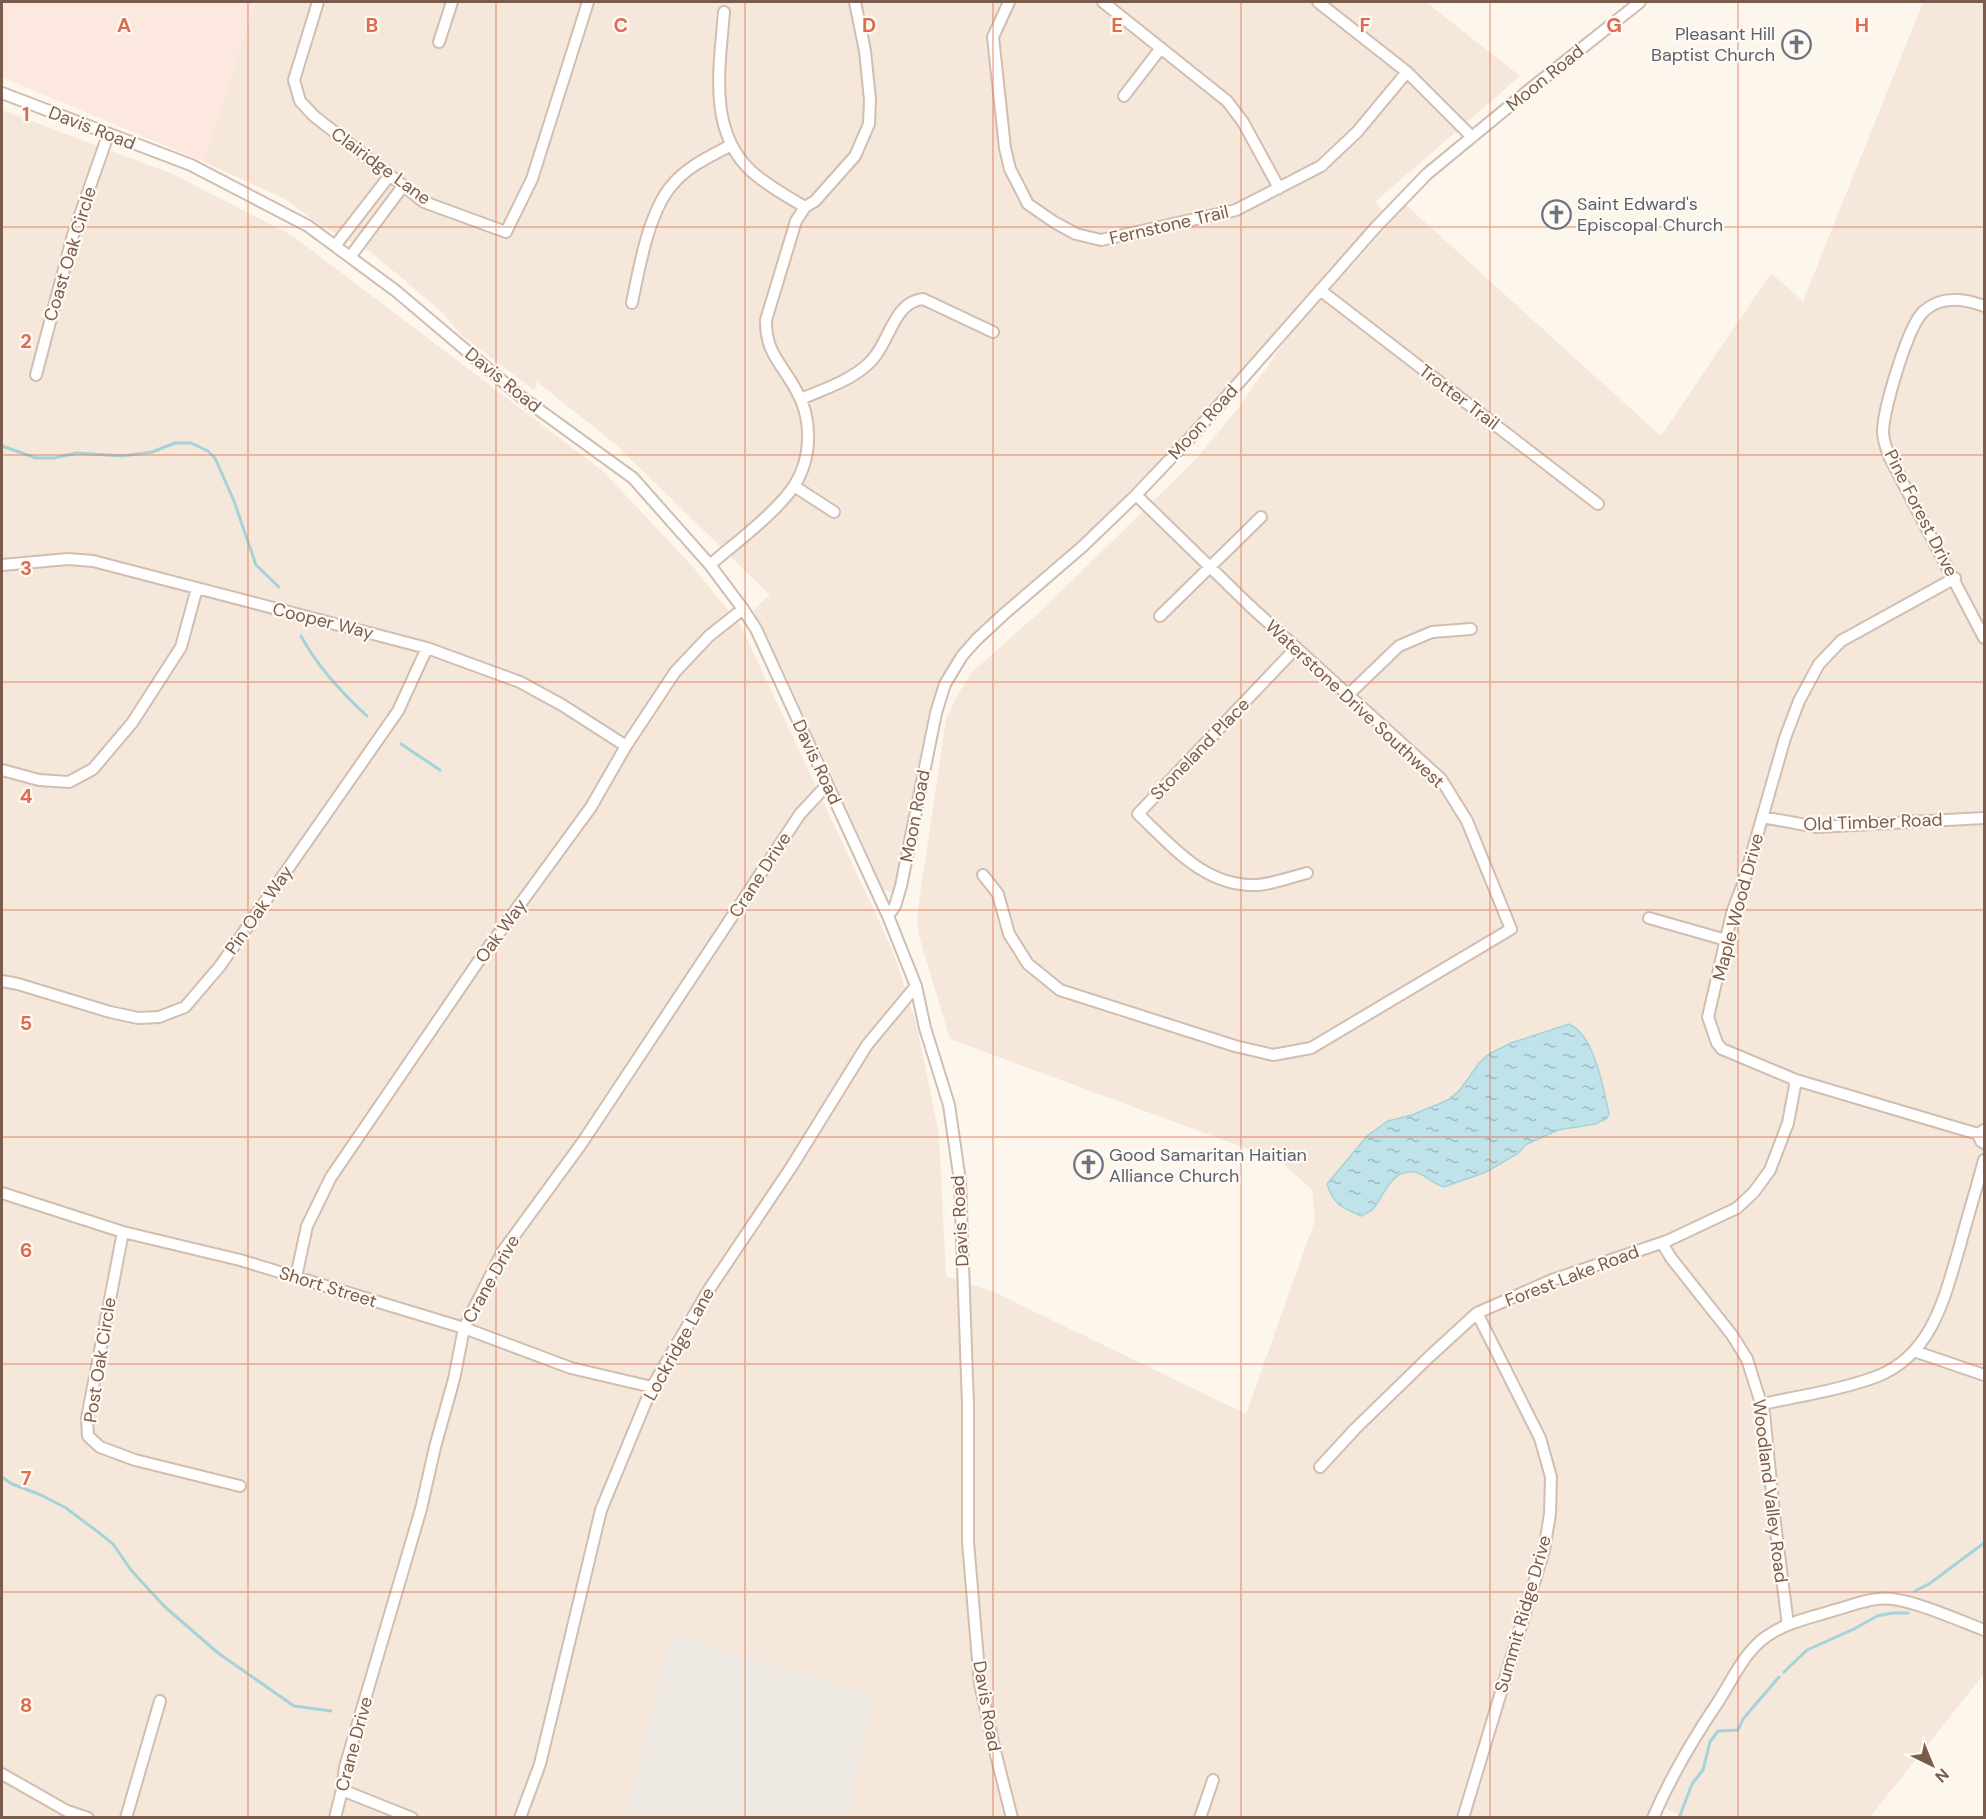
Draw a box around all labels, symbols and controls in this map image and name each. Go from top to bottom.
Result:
text: A [117,12,131,38]
text: B [366,12,378,38]
text: C [614,12,628,38]
text: D [862,12,876,38]
text: E [1111,12,1123,38]
text: F [1359,12,1371,38]
text: G [1606,12,1622,38]
text: H [1855,12,1869,38]
place label: Pleasant Hill Baptist Church [1651,22,1775,67]
church icon: Pleasant Hill Baptist Church [1780,28,1812,60]
street label: Moon Road [1501,39,1589,117]
street label: Davis Road [45,100,139,156]
text: 1 [22,101,30,127]
street label: Clairidge Lane [326,122,436,210]
street label: Coast Oak Circle [38,184,102,324]
place label: Saint Edward's Episcopal Church [1577,192,1723,237]
church icon: Saint Edward's Episcopal Church [1540,198,1572,230]
street label: Fernstone Trail [1107,200,1231,250]
text: 2 [20,328,32,354]
street label: Davis Road [460,342,546,418]
street label: Trotter Trail [1414,359,1504,435]
street label: Moon Road [1163,379,1243,465]
street label: Pine Forest Drive [1879,445,1963,581]
text: 3 [20,555,32,581]
street label: Cooper Way [270,597,376,645]
street label: Waterstone Drive Southwest [1260,614,1450,794]
street label: Stoneland Place [1145,693,1255,805]
street label: Davis Road [787,716,847,808]
street label: Moon Road [894,768,936,864]
text: 4 [20,783,33,809]
street label: Old Timber Road [1803,808,1943,836]
street label: Crane Drive [723,828,797,922]
street label: Maple Wood Drive [1707,831,1769,983]
street label: Pin Oak Way [219,861,299,959]
street label: Oak Way [470,894,532,968]
text: 5 [20,1010,32,1036]
place label: Good Samaritan Haitian Alliance Church [1109,1143,1307,1188]
church icon: Good Samaritan Haitian Alliance Church [1072,1149,1104,1181]
street label: Davis Road [946,1175,974,1267]
street label: Crane Drive [457,1231,525,1327]
text: 6 [20,1237,32,1263]
street label: Forest Lake Road [1502,1239,1642,1313]
street label: Short Street [276,1261,380,1313]
street label: Lockridge Lane [638,1283,720,1405]
street label: Post Oak Circle [78,1296,122,1424]
street label: Woodland Valley Road [1747,1398,1793,1584]
text: 7 [21,1465,32,1491]
street label: Summit Ridge Drive [1489,1533,1557,1695]
street label: Davis Road [967,1659,1007,1753]
text: 8 [20,1692,32,1718]
street label: Crane Drive [330,1694,378,1794]
north arrow [1902,1735,1962,1795]
text: N [1930,1764,1953,1787]

